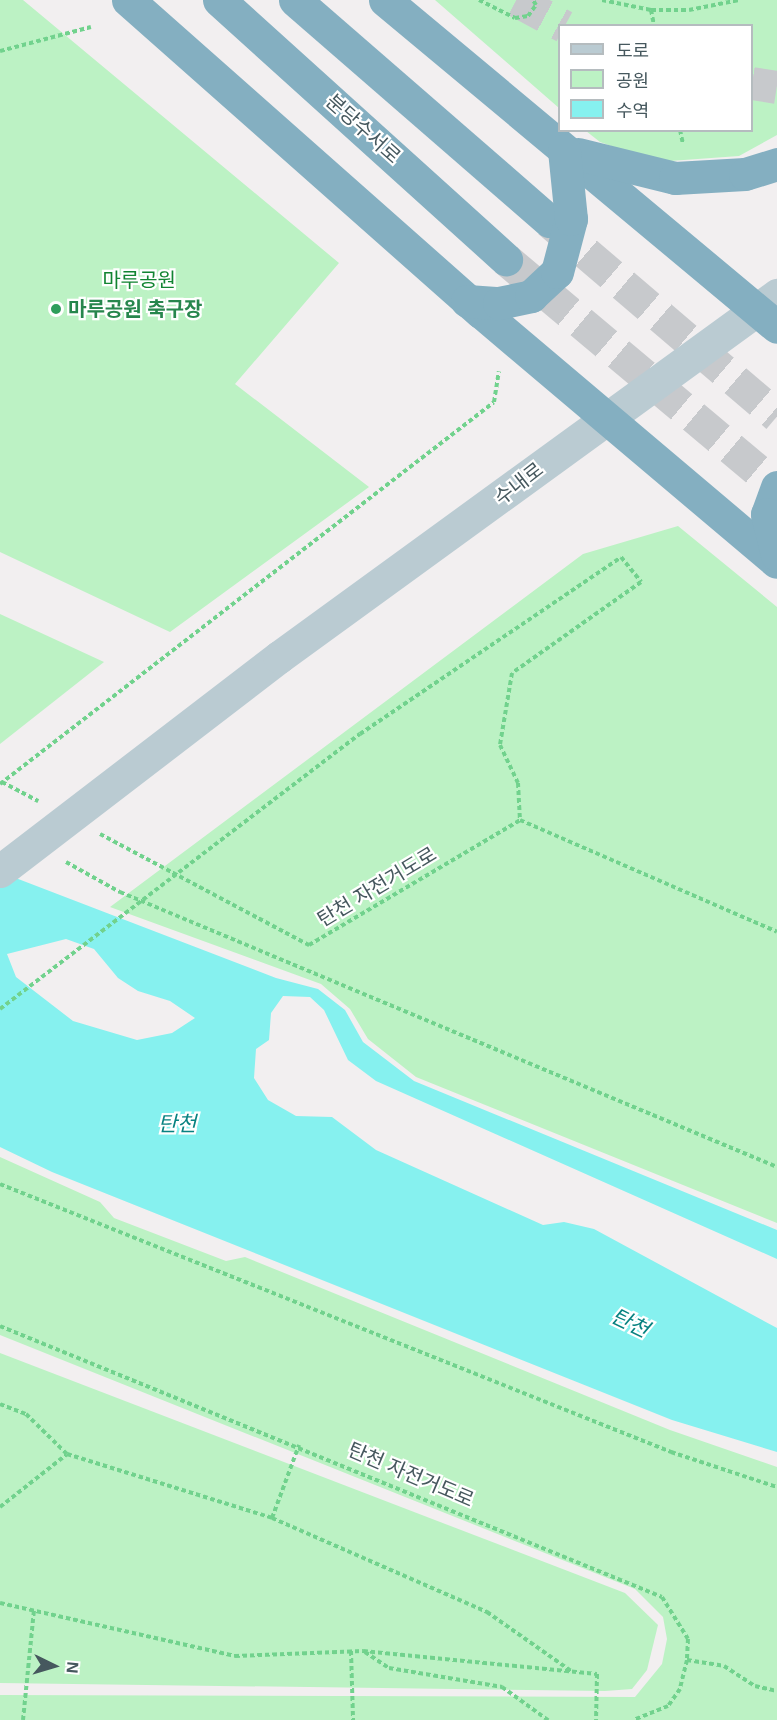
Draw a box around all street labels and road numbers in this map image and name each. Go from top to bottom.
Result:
street label: 분당수서로 [321,89,405,169]
street label: 수내로 [490,458,548,510]
street label: 탄천 자전거도로 [313,842,441,932]
street label: 탄천 자전거도로 [344,1438,478,1512]

